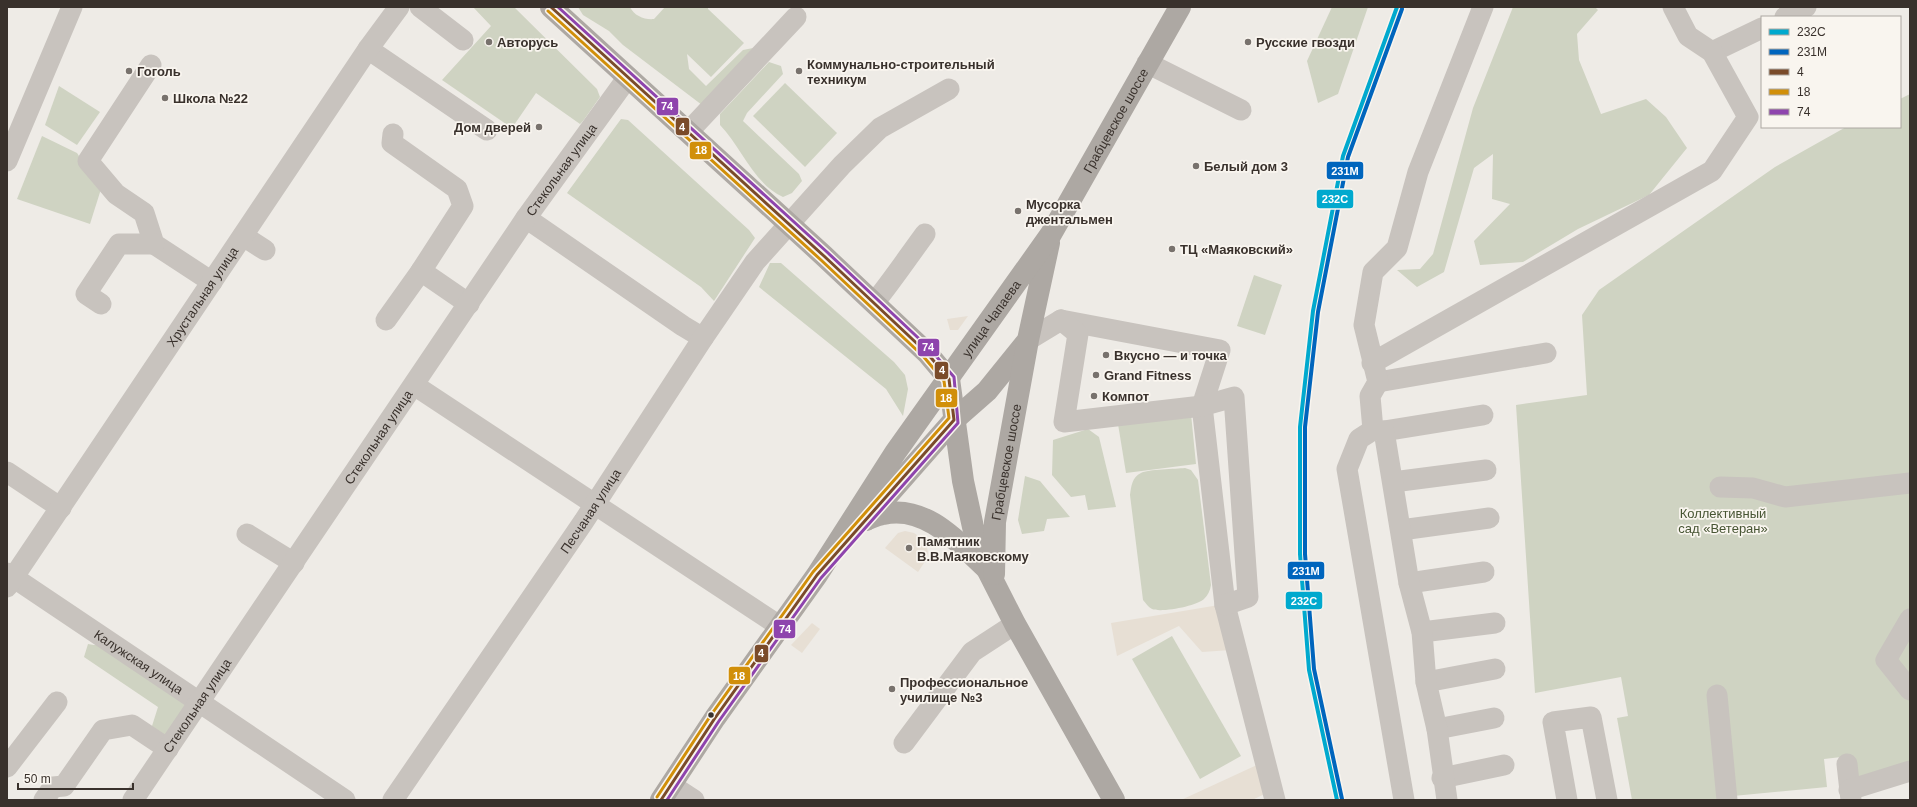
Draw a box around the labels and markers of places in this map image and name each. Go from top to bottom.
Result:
place label: Авторусь [497,35,558,50]
place label: Русские гвозди [1256,35,1355,50]
marker: Авторусь [484,37,494,47]
marker: Русские гвозди [1243,37,1253,47]
place label: Коммунально-строительный техникум [807,57,995,87]
place label: Гоголь [137,64,181,79]
marker: Гоголь [124,66,134,76]
marker: Коммунально-строительный техникум [794,66,804,76]
place label: Школа №22 [173,91,248,106]
marker: Школа №22 [160,93,170,103]
place label: Дом дверей [454,120,531,135]
marker: Дом дверей [534,122,544,132]
place label: Белый дом 3 [1204,159,1288,174]
marker: Белый дом 3 [1191,161,1201,171]
place label: Мусорка джентальмен [1026,197,1113,227]
marker: Мусорка джентальмен [1013,206,1023,216]
place label: ТЦ «Маяковский» [1180,242,1293,257]
marker: ТЦ «Маяковский» [1167,244,1177,254]
place label: Вкусно — и точка [1114,348,1228,363]
marker: Вкусно — и точка [1101,350,1111,360]
place label: Grand Fitness [1104,368,1191,383]
marker: Grand Fitness [1091,370,1101,380]
place label: Компот [1102,389,1149,404]
marker: Компот [1089,391,1099,401]
place label: Памятник В.В.Маяковскому [917,534,1030,564]
marker: Памятник В.В.Маяковскому [904,543,914,553]
place label: Профессиональное училище №3 [900,675,1028,705]
marker: Профессиональное училище №3 [887,684,897,694]
unlabelled marker [706,710,716,720]

